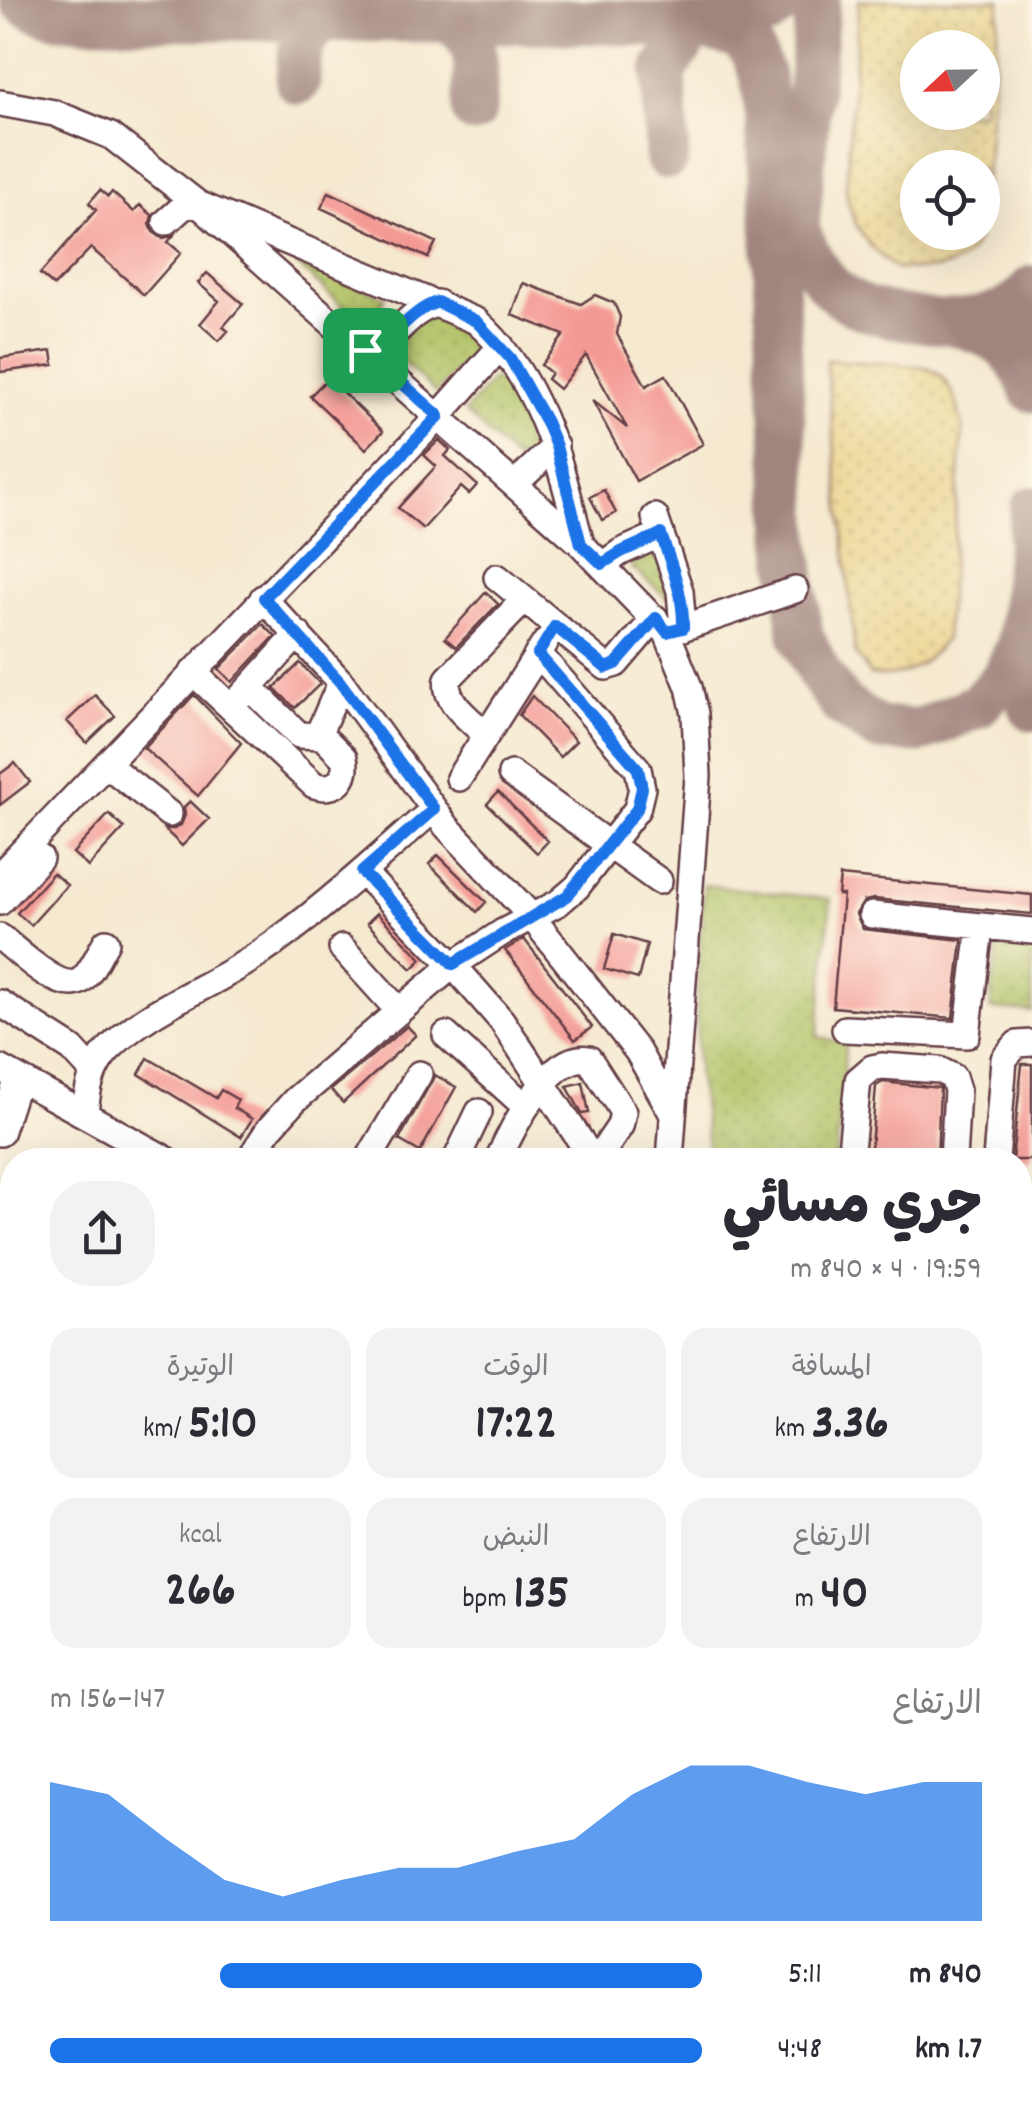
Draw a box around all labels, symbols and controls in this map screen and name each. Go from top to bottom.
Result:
north arrow [900,30,1000,130]
map controls [900,30,1000,250]
button: locate [900,150,1000,250]
pin [323,308,408,393]
icon: arrive [338,323,393,378]
text: جري مسائي [723,1171,982,1250]
button: share [50,1181,155,1286]
text: 19:59 · 4 × 840 m [790,1248,982,1294]
text: الوتيرة [167,1350,234,1390]
text: الوقت [483,1350,549,1390]
text: المسافة [792,1350,872,1390]
text: 5:10 [188,1390,258,1462]
text: 17:22 [475,1390,557,1462]
text: 3.36 [812,1390,889,1462]
text: /km [143,1411,188,1451]
text: km [775,1411,812,1451]
text: kcal [179,1517,222,1557]
text: النبض [483,1520,549,1560]
text: الارتفاع [792,1520,871,1560]
text: 266 [165,1557,236,1629]
text: 135 [513,1560,570,1632]
text: 40 [821,1560,869,1632]
text: bpm [463,1581,513,1621]
text: m [795,1581,821,1621]
text: 147–156 m [50,1678,165,1724]
text: الارتفاع [892,1684,982,1730]
text: 5:11 [788,1953,822,1999]
text: 840 m [909,1953,982,1999]
text: 4:48 [777,2028,822,2074]
text: 1.7 km [915,2028,982,2074]

